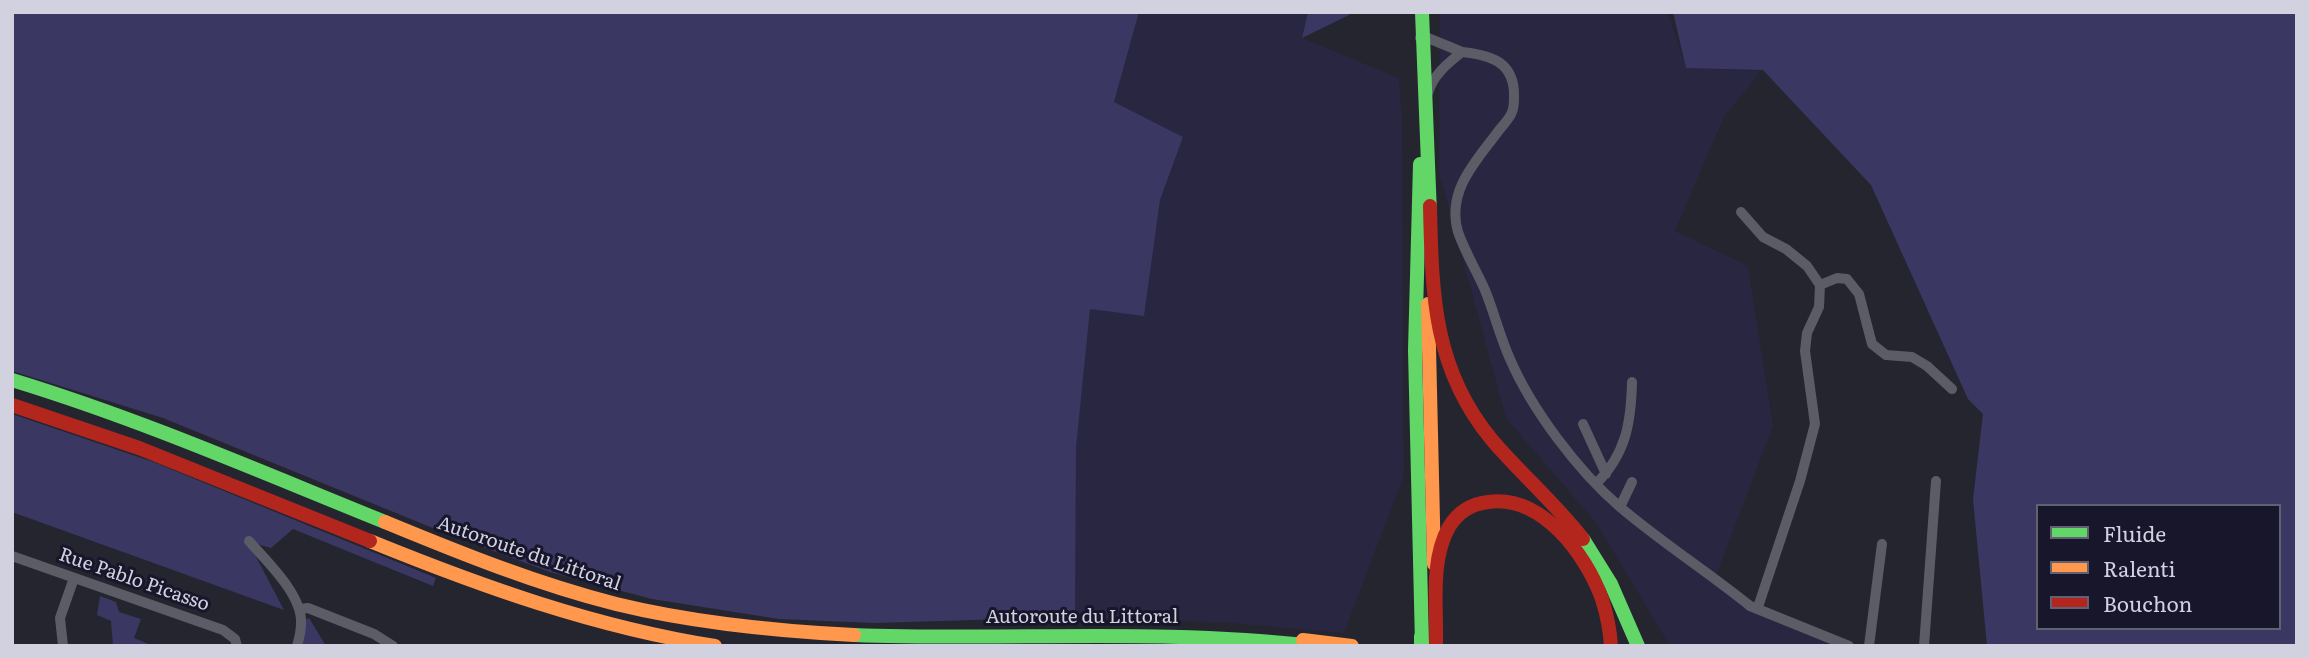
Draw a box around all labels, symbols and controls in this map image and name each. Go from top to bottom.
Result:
legend [2036,504,2281,630]
street label: Autoroute du Littoral [434,512,624,596]
text: Fluide [2103,517,2166,548]
street label: Rue Pablo Picasso [56,544,212,616]
text: Ralenti [2103,552,2176,583]
text: Bouchon [2103,587,2192,618]
street label: Autoroute du Littoral [986,606,1178,628]

